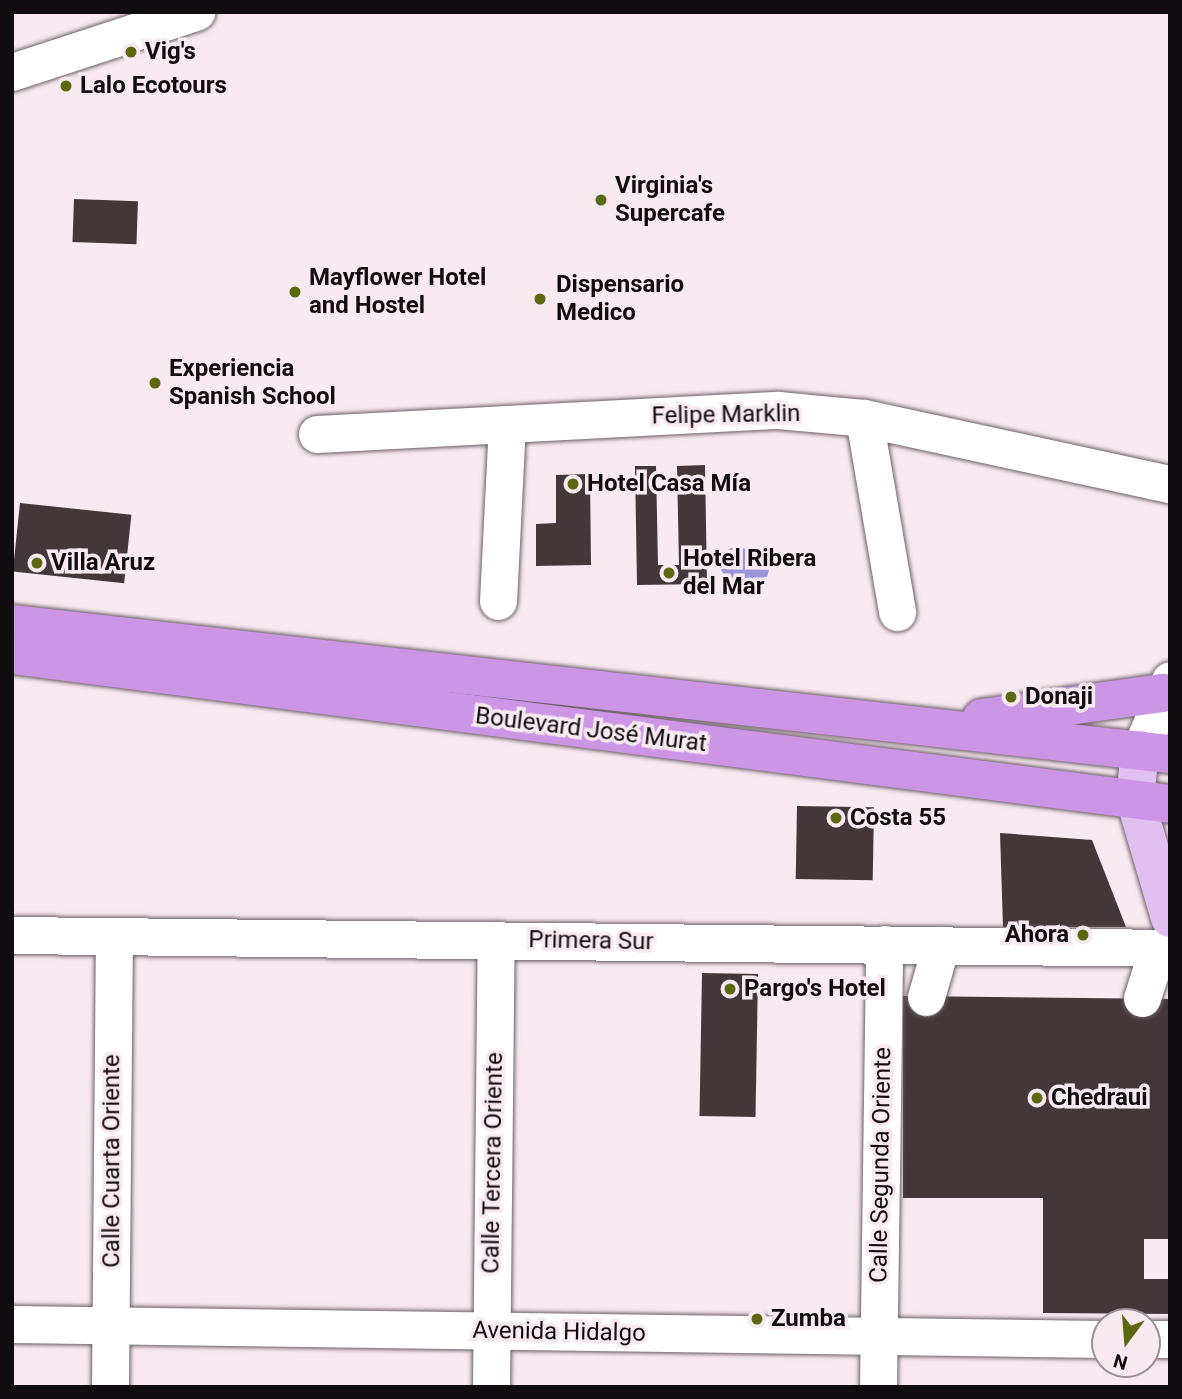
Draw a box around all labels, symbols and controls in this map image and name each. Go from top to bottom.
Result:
place label: Vig's [145,38,196,66]
marker: Vig's [123,44,139,60]
place label: Lalo Ecotours [80,72,227,100]
marker: Lalo Ecotours [58,78,74,94]
place label: Virginia's Supercafe [615,172,725,228]
marker: Virginia's Supercafe [593,192,609,208]
place label: Mayflower Hotel and Hostel [309,264,486,320]
place label: Dispensario Medico [556,271,684,327]
marker: Mayflower Hotel and Hostel [287,284,303,300]
marker: Dispensario Medico [530,289,550,309]
place label: Experiencia Spanish School [169,355,336,411]
marker: Experiencia Spanish School [147,375,163,391]
street label: Felipe Marklin [651,399,801,431]
place label: Hotel Casa Mía [587,470,751,498]
marker: Hotel Casa Mía [565,476,581,492]
place label: Hotel Ribera del Mar [683,545,816,601]
place label: Villa Aruz [51,549,155,577]
marker: Villa Aruz [29,555,45,571]
marker: Hotel Ribera del Mar [661,565,677,581]
place label: Donaji [1025,683,1093,711]
marker: Donaji [1003,689,1019,705]
street label: Boulevard José Murat [474,702,708,758]
place label: Costa 55 [850,804,946,832]
marker: Costa 55 [828,810,844,826]
place label: Ahora [1005,921,1069,949]
street label: Primera Sur [528,926,654,956]
marker: Ahora [1075,927,1091,943]
place label: Pargo's Hotel [744,975,886,1003]
marker: Pargo's Hotel [722,981,738,997]
street label: Calle Segunda Oriente [865,1047,897,1283]
street label: Calle Tercera Oriente [477,1052,509,1274]
street label: Calle Cuarta Oriente [98,1054,126,1268]
place label: Chedraui [1051,1084,1148,1112]
marker: Chedraui [1029,1090,1045,1106]
place label: Zumba [771,1305,846,1333]
north arrow [1091,1308,1161,1378]
marker: Zumba [749,1311,765,1327]
street label: Avenida Hidalgo [472,1316,646,1348]
text: N [1111,1349,1130,1375]

